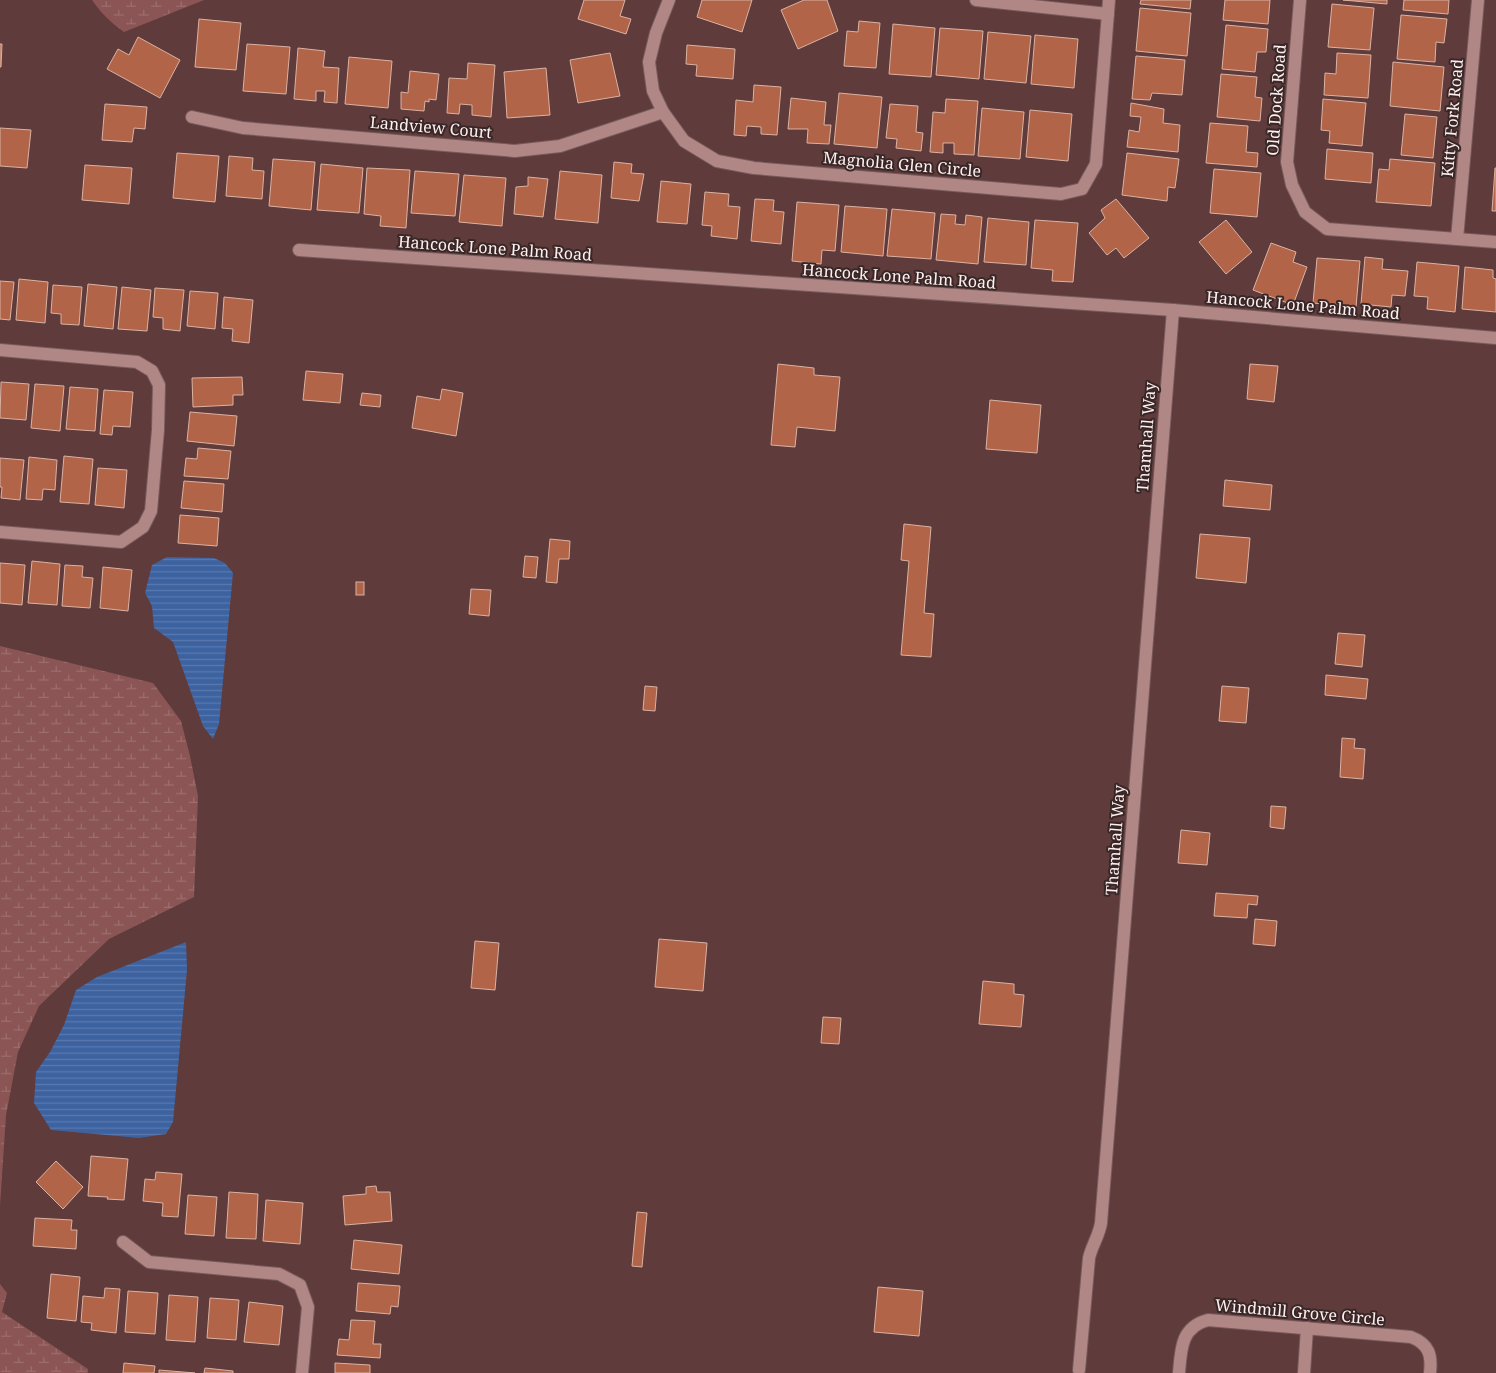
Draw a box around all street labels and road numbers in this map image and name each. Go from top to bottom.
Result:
street label: Old Dock Road [1261,43,1291,156]
street label: Kitty Fork Road [1436,58,1468,178]
street label: Landview Court [369,111,493,143]
street label: Magnolia Glen Circle [822,146,982,182]
street label: Hancock Lone Palm Road [397,230,593,266]
street label: Hancock Lone Palm Road [801,258,997,294]
street label: Hancock Lone Palm Road [1205,286,1401,324]
street label: Thamhall Way [1131,380,1161,493]
street label: Thamhall Way [1100,783,1130,896]
street label: Windmill Grove Circle [1214,1294,1386,1330]

